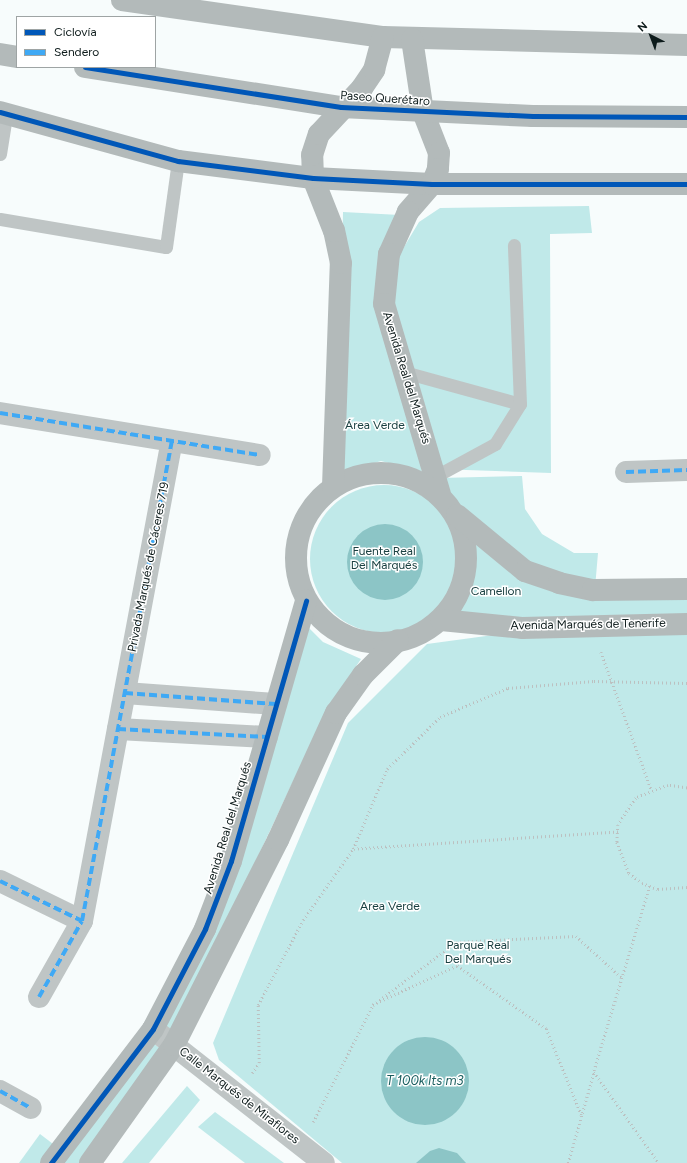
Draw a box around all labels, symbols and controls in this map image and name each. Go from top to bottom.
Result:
legend [16,16,156,68]
north arrow [631,16,671,56]
text: N [635,19,650,34]
text: Ciclovía [54,25,97,39]
text: Sendero [54,45,99,59]
street label: Paseo Querétaro [340,89,430,109]
street label: Avenida Real del Marqués [379,310,433,446]
park label: Área Verde [345,419,405,433]
street label: Privada Marqués de Cáceres 719 [125,481,173,653]
park label: Fuente Real Del Marqués [351,545,417,573]
park label: Camellon [471,585,521,599]
street label: Avenida Marqués de Tenerife [510,616,666,634]
street label: Avenida Real del Marqués [201,760,255,896]
park label: Area Verde [360,900,420,914]
park label: Parque Real Del Marqués [445,939,511,967]
street label: Calle Marqués de Miraflores [176,1045,302,1147]
water label: T 100k lts m3 [386,1073,464,1089]

